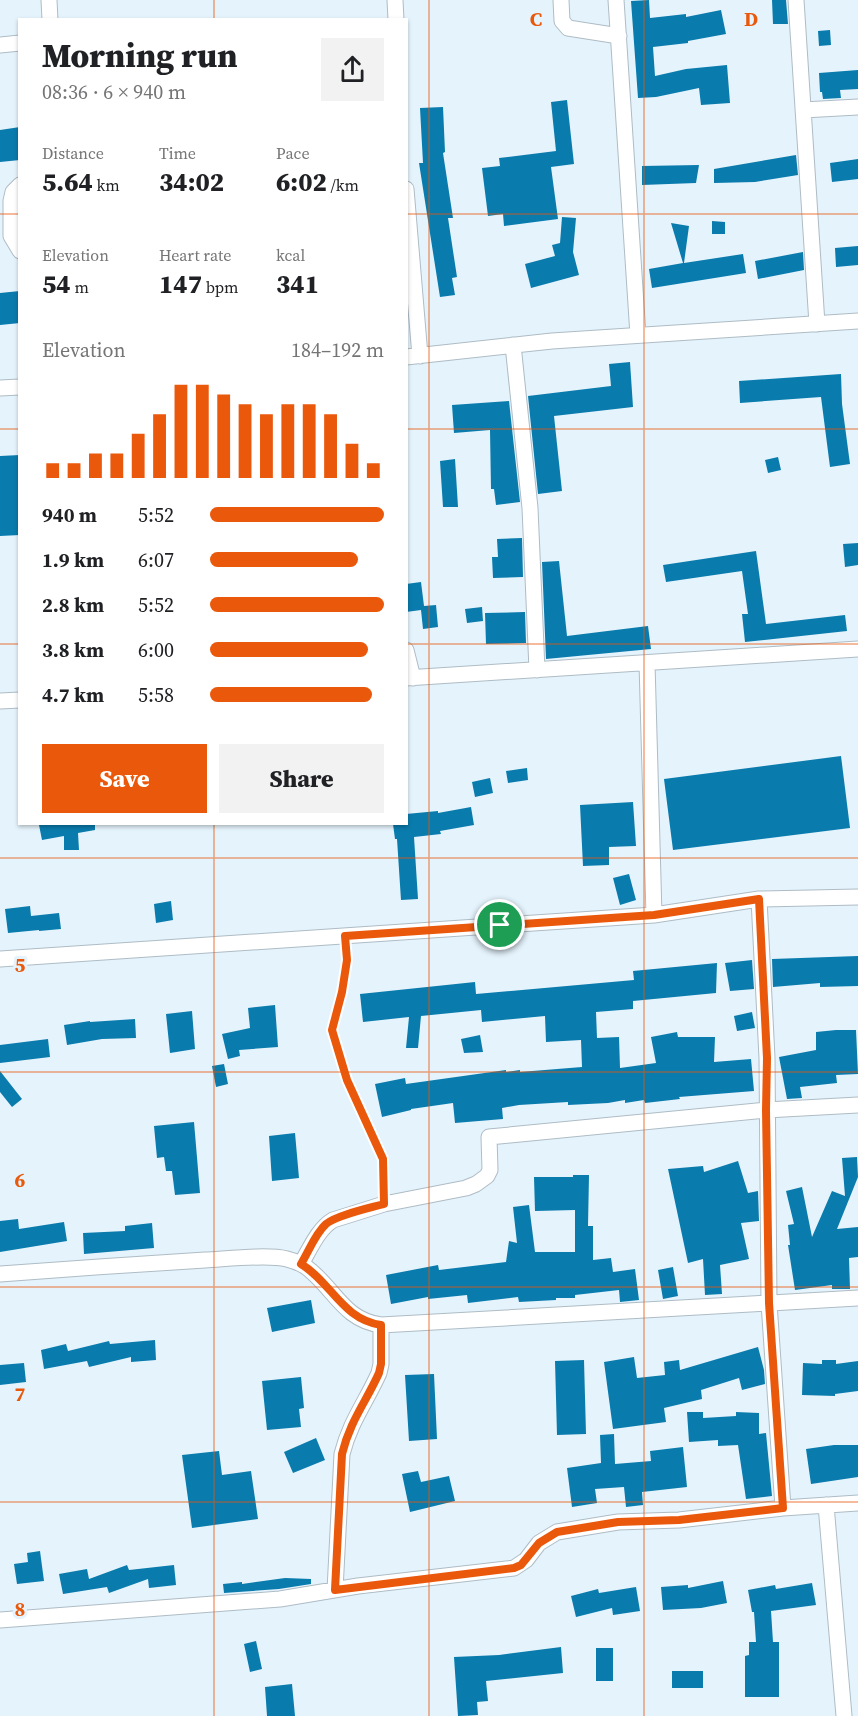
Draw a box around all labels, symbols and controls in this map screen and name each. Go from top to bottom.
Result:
text: C [530,5,542,33]
text: D [744,5,758,33]
text: Morning run [42,33,238,78]
button: share [321,38,384,101]
text: 08:36 · 6 × 940 m [42,78,186,106]
text: Distance [42,142,104,164]
text: Time [159,142,196,164]
text: Pace [276,142,310,164]
text: 5.64 [42,164,93,200]
text: 34:02 [159,164,224,200]
text: 6:02 [276,164,327,200]
text: km [93,174,120,196]
text: /km [327,174,359,196]
text: Elevation [42,244,109,266]
text: Heart rate [159,244,231,266]
text: kcal [276,244,305,266]
text: 54 [42,266,71,302]
text: 147 [159,266,202,302]
text: 341 [276,266,319,302]
text: m [71,276,89,298]
text: bpm [202,276,239,298]
text: Elevation [42,336,126,364]
text: 184–192 m [291,336,384,364]
text: 940 m [42,501,97,529]
text: 5:52 [138,501,174,529]
text: 1.9 km [42,546,104,574]
text: 6:07 [138,546,174,574]
text: 2.8 km [42,591,104,619]
text: 5:52 [138,591,174,619]
text: 3.8 km [42,636,104,664]
text: 6:00 [138,636,174,664]
text: 4.7 km [42,681,104,709]
text: 5:58 [138,681,174,709]
button: Save [42,744,207,813]
button: Share [219,744,384,813]
pin [474,899,525,950]
icon: arrive [483,908,516,941]
text: 5 [15,951,26,979]
text: 6 [15,1166,26,1194]
text: 7 [15,1380,26,1408]
text: 8 [15,1595,25,1623]

